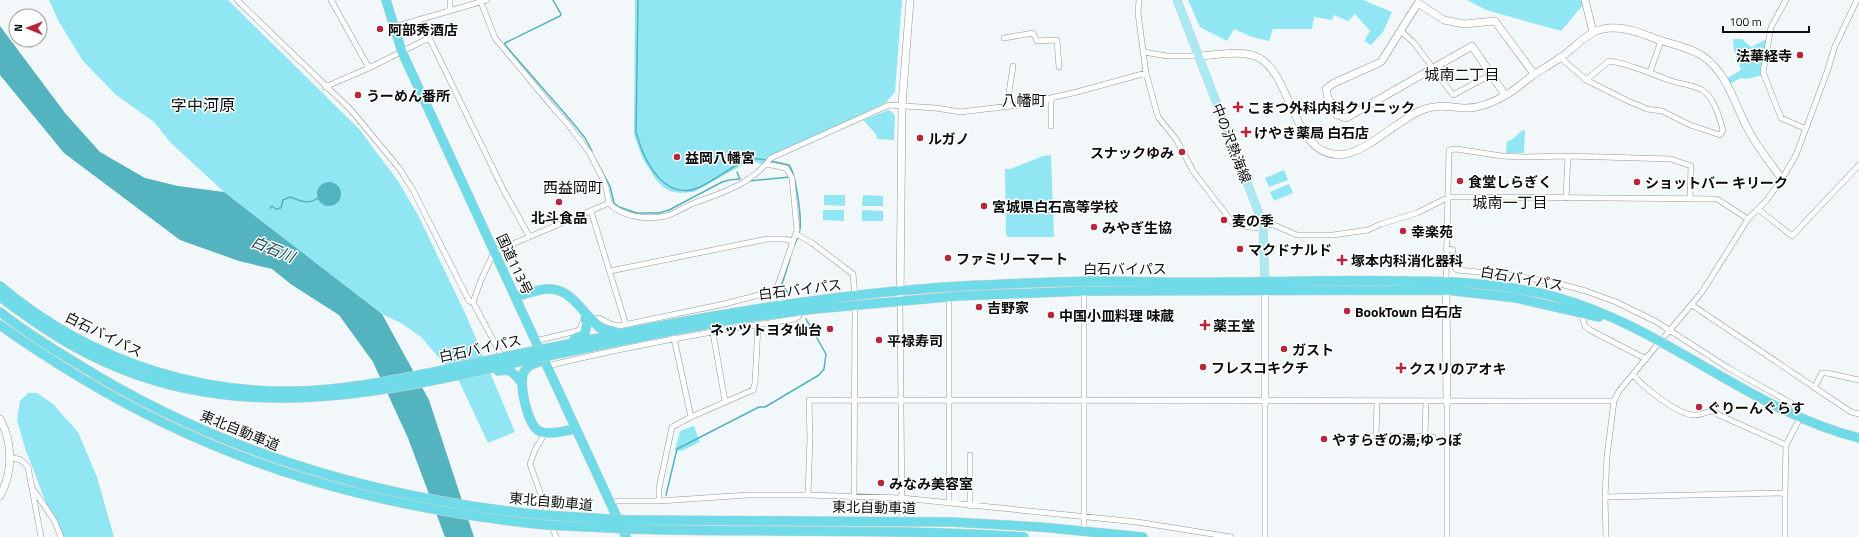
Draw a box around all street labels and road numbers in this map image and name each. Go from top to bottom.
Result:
street label: 中の沢熱海線 [1207,100,1257,186]
street label: 国道113号 [492,230,538,298]
street label: 白石バイパス [1083,258,1167,279]
street label: 白石バイパス [1479,260,1565,296]
street label: 白石バイパス [757,273,843,305]
street label: 白石バイパス [62,306,146,362]
street label: 白石バイパス [437,329,523,367]
street label: 東北自動車道 [197,405,283,455]
street label: 東北自動車道 [508,487,594,515]
street label: 東北自動車道 [832,496,916,518]

